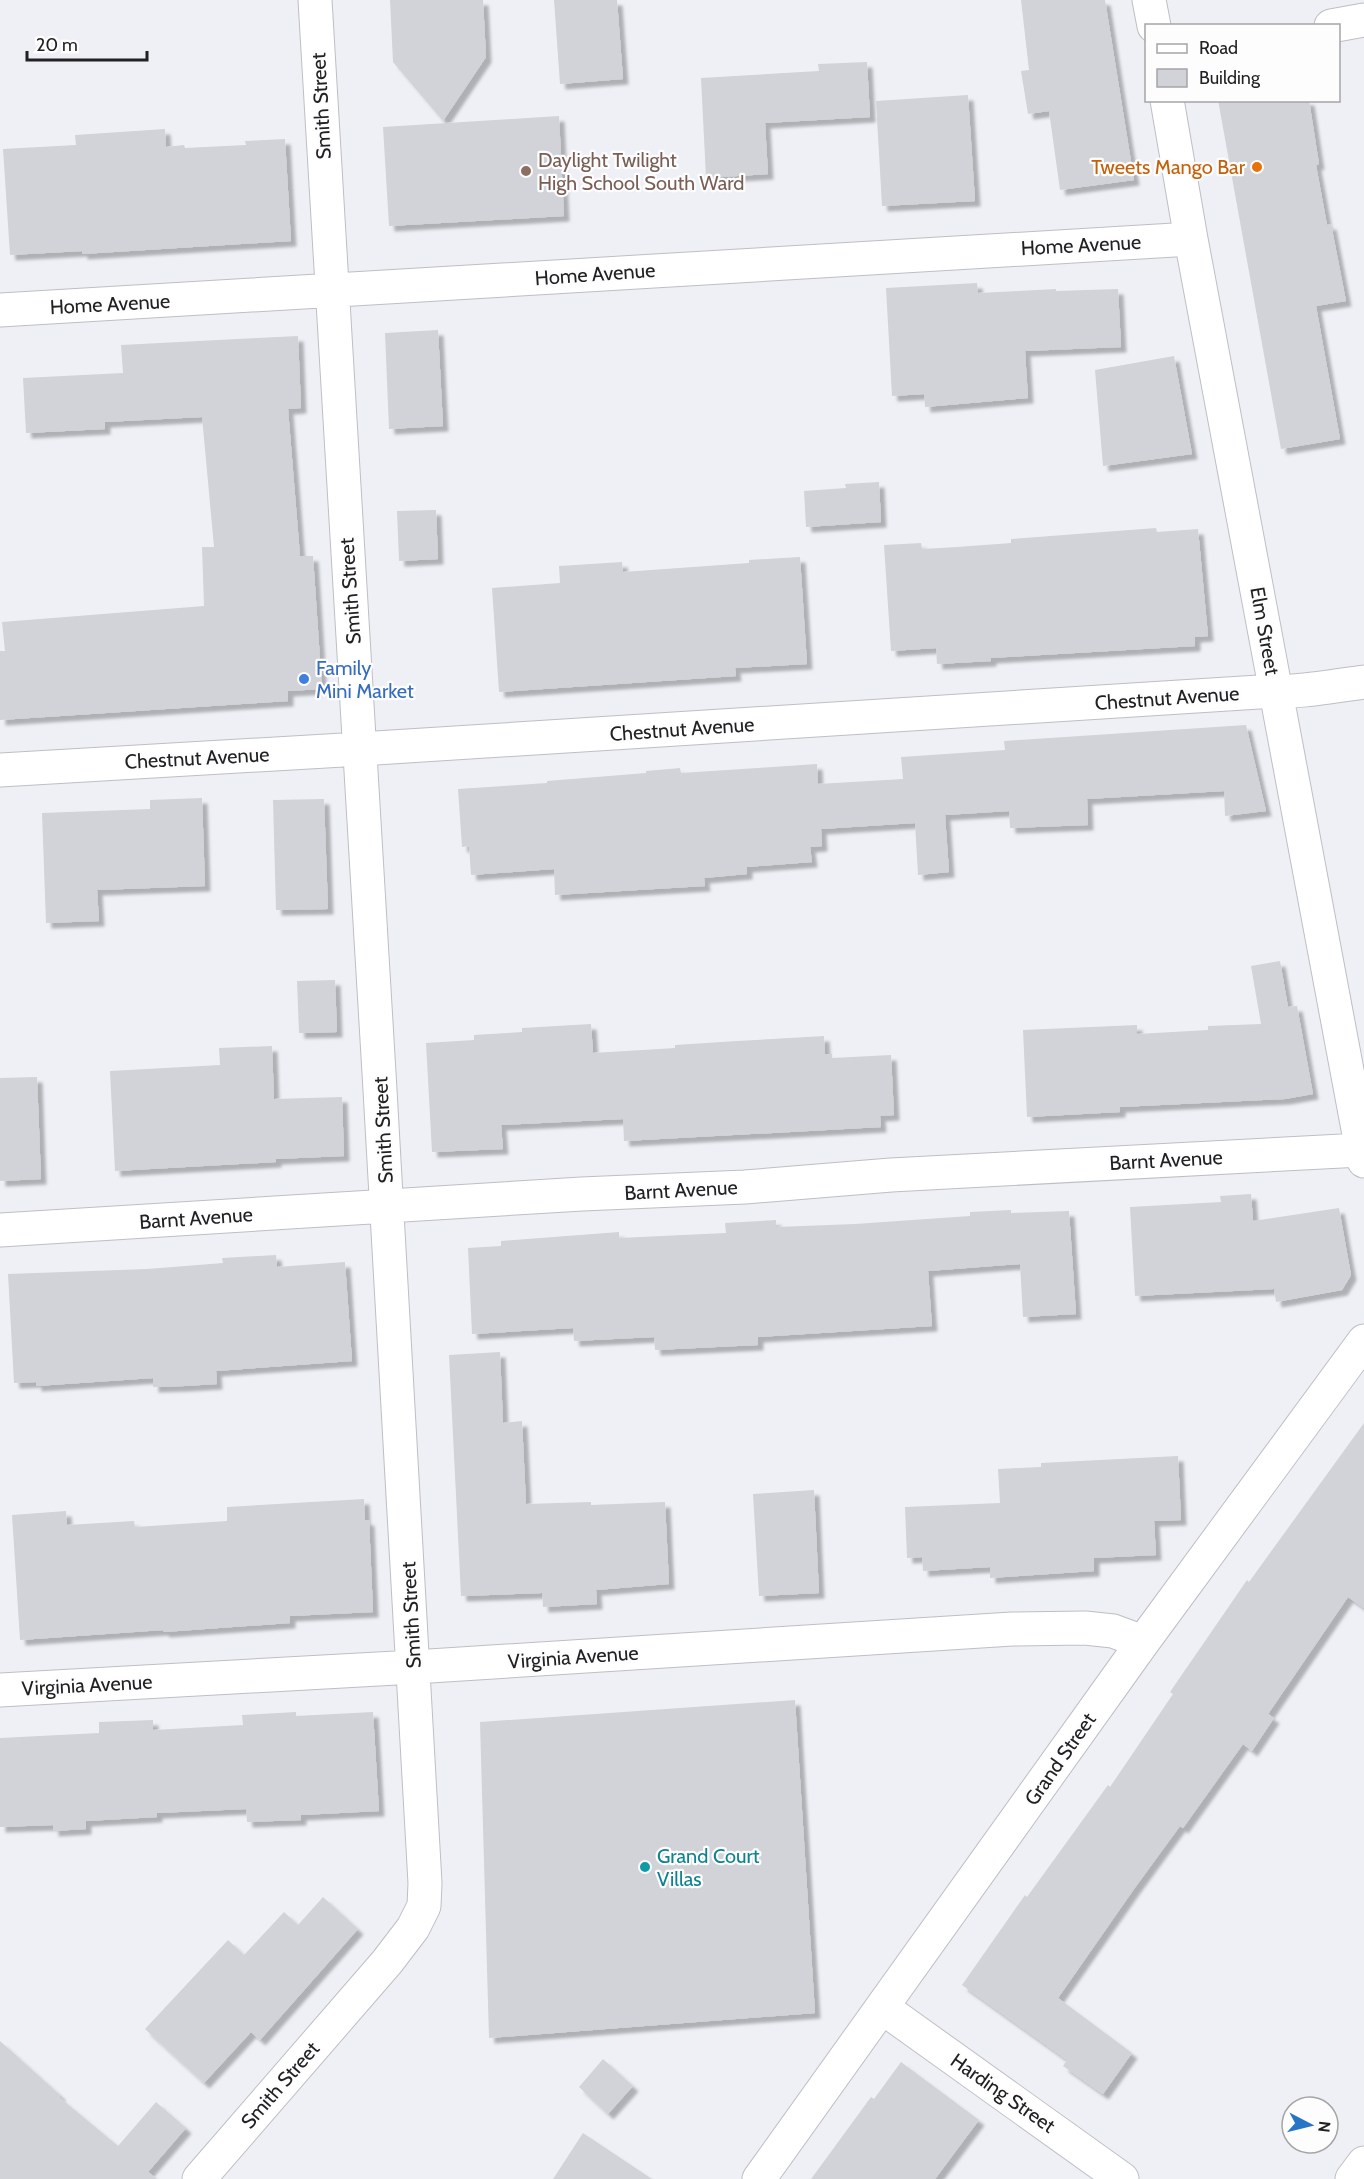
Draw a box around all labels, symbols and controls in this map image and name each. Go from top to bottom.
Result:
scale bar [27,24,147,62]
legend [1145,24,1340,102]
text: 20 m [36,34,78,56]
text: Road [1199,37,1238,59]
street label: Smith Street [306,52,336,160]
text: Building [1199,67,1261,89]
place label: Daylight Twilight High School South Ward [538,148,744,195]
place label: Tweets Mango Bar [1091,155,1246,179]
marker: Tweets Mango Bar [1250,160,1264,174]
marker: Daylight Twilight High School South Ward [519,164,533,178]
street label: Home Avenue [1020,230,1142,260]
street label: Home Avenue [534,258,656,290]
street label: Home Avenue [49,289,171,319]
street label: Smith Street [334,537,366,645]
street label: Elm Street [1245,585,1285,677]
place label: Family Mini Market [316,656,414,703]
marker: Family Mini Market [297,672,311,686]
street label: Chestnut Avenue [1094,681,1240,715]
street label: Chestnut Avenue [609,712,755,746]
street label: Chestnut Avenue [124,742,270,774]
street label: Smith Street [368,1076,398,1184]
street label: Barnt Avenue [1109,1145,1223,1175]
street label: Barnt Avenue [624,1175,738,1205]
street label: Barnt Avenue [139,1202,253,1234]
street label: Smith Street [396,1561,426,1669]
street label: Virginia Avenue [507,1640,639,1674]
street label: Virginia Avenue [21,1670,153,1700]
street label: Grand Street [1019,1708,1101,1810]
place label: Grand Court Villas [657,1844,760,1891]
marker: Grand Court Villas [638,1860,652,1874]
street label: Smith Street [236,2037,324,2133]
street label: Harding Street [946,2048,1060,2138]
north arrow [1280,2095,1340,2155]
text: N [1314,2120,1335,2134]

